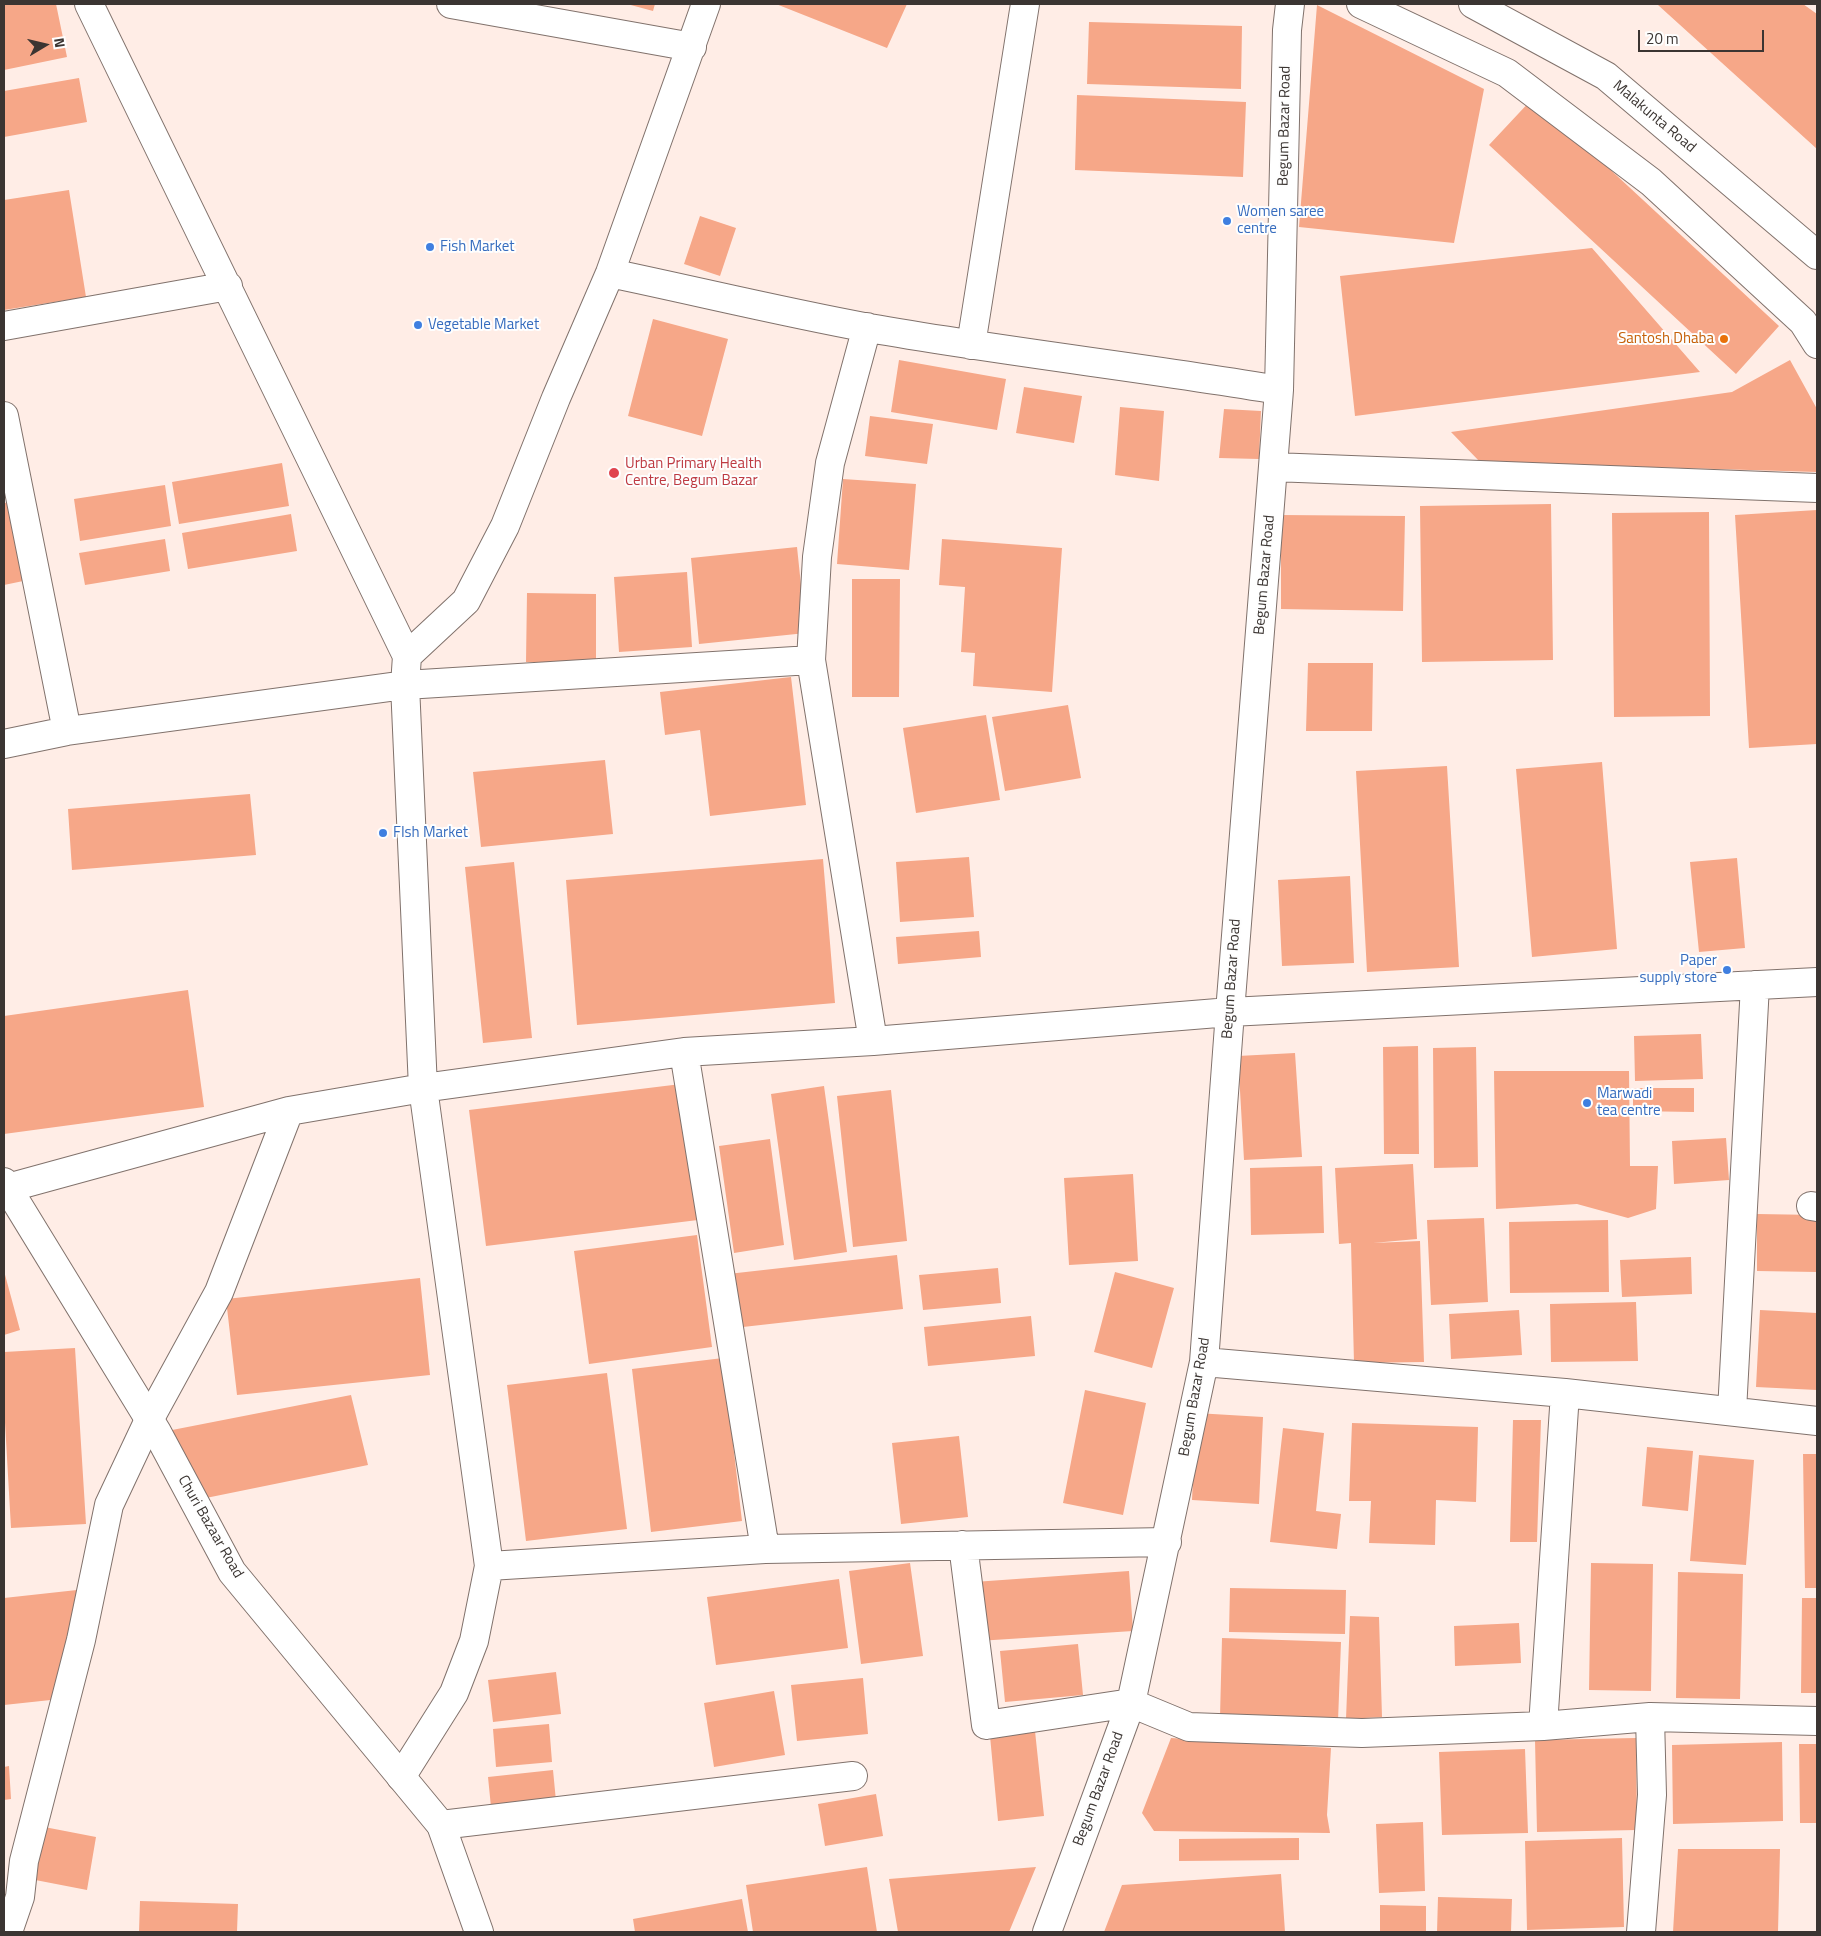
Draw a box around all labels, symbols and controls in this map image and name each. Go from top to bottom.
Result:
north arrow [20,20,70,70]
scale bar [1641,20,1767,52]
text: 20 m [1646,27,1679,50]
text: N [49,36,71,49]
street label: Begum Bazar Road [1275,66,1295,186]
street label: Malakunta Road [1609,77,1699,157]
place label: Women saree centre [1237,203,1324,238]
marker: Women saree centre [1221,215,1233,227]
place label: Fish Market [440,238,515,256]
marker: Fish Market [424,241,436,253]
place label: Vegetable Market [428,316,539,334]
marker: Vegetable Market [412,319,424,331]
place label: Santosh Dhaba [1618,330,1714,348]
marker: Santosh Dhaba [1718,333,1730,345]
place label: Urban Primary Health Centre, Begum Bazar [625,455,762,490]
marker: Urban Primary Health Centre, Begum Bazar [607,466,621,480]
street label: Begum Bazar Road [1251,514,1279,636]
place label: FIsh Market [393,824,468,842]
marker: FIsh Market [377,827,389,839]
street label: Begum Bazar Road [1219,918,1245,1040]
place label: Paper supply store [1639,952,1717,987]
marker: Paper supply store [1721,964,1733,976]
place label: Marwadi tea centre [1597,1085,1661,1120]
marker: Marwadi tea centre [1581,1097,1593,1109]
street label: Begum Bazar Road [1176,1336,1214,1458]
street label: Churi Bazaar Road [173,1472,247,1582]
street label: Begum Bazar Road [1070,1729,1128,1849]

